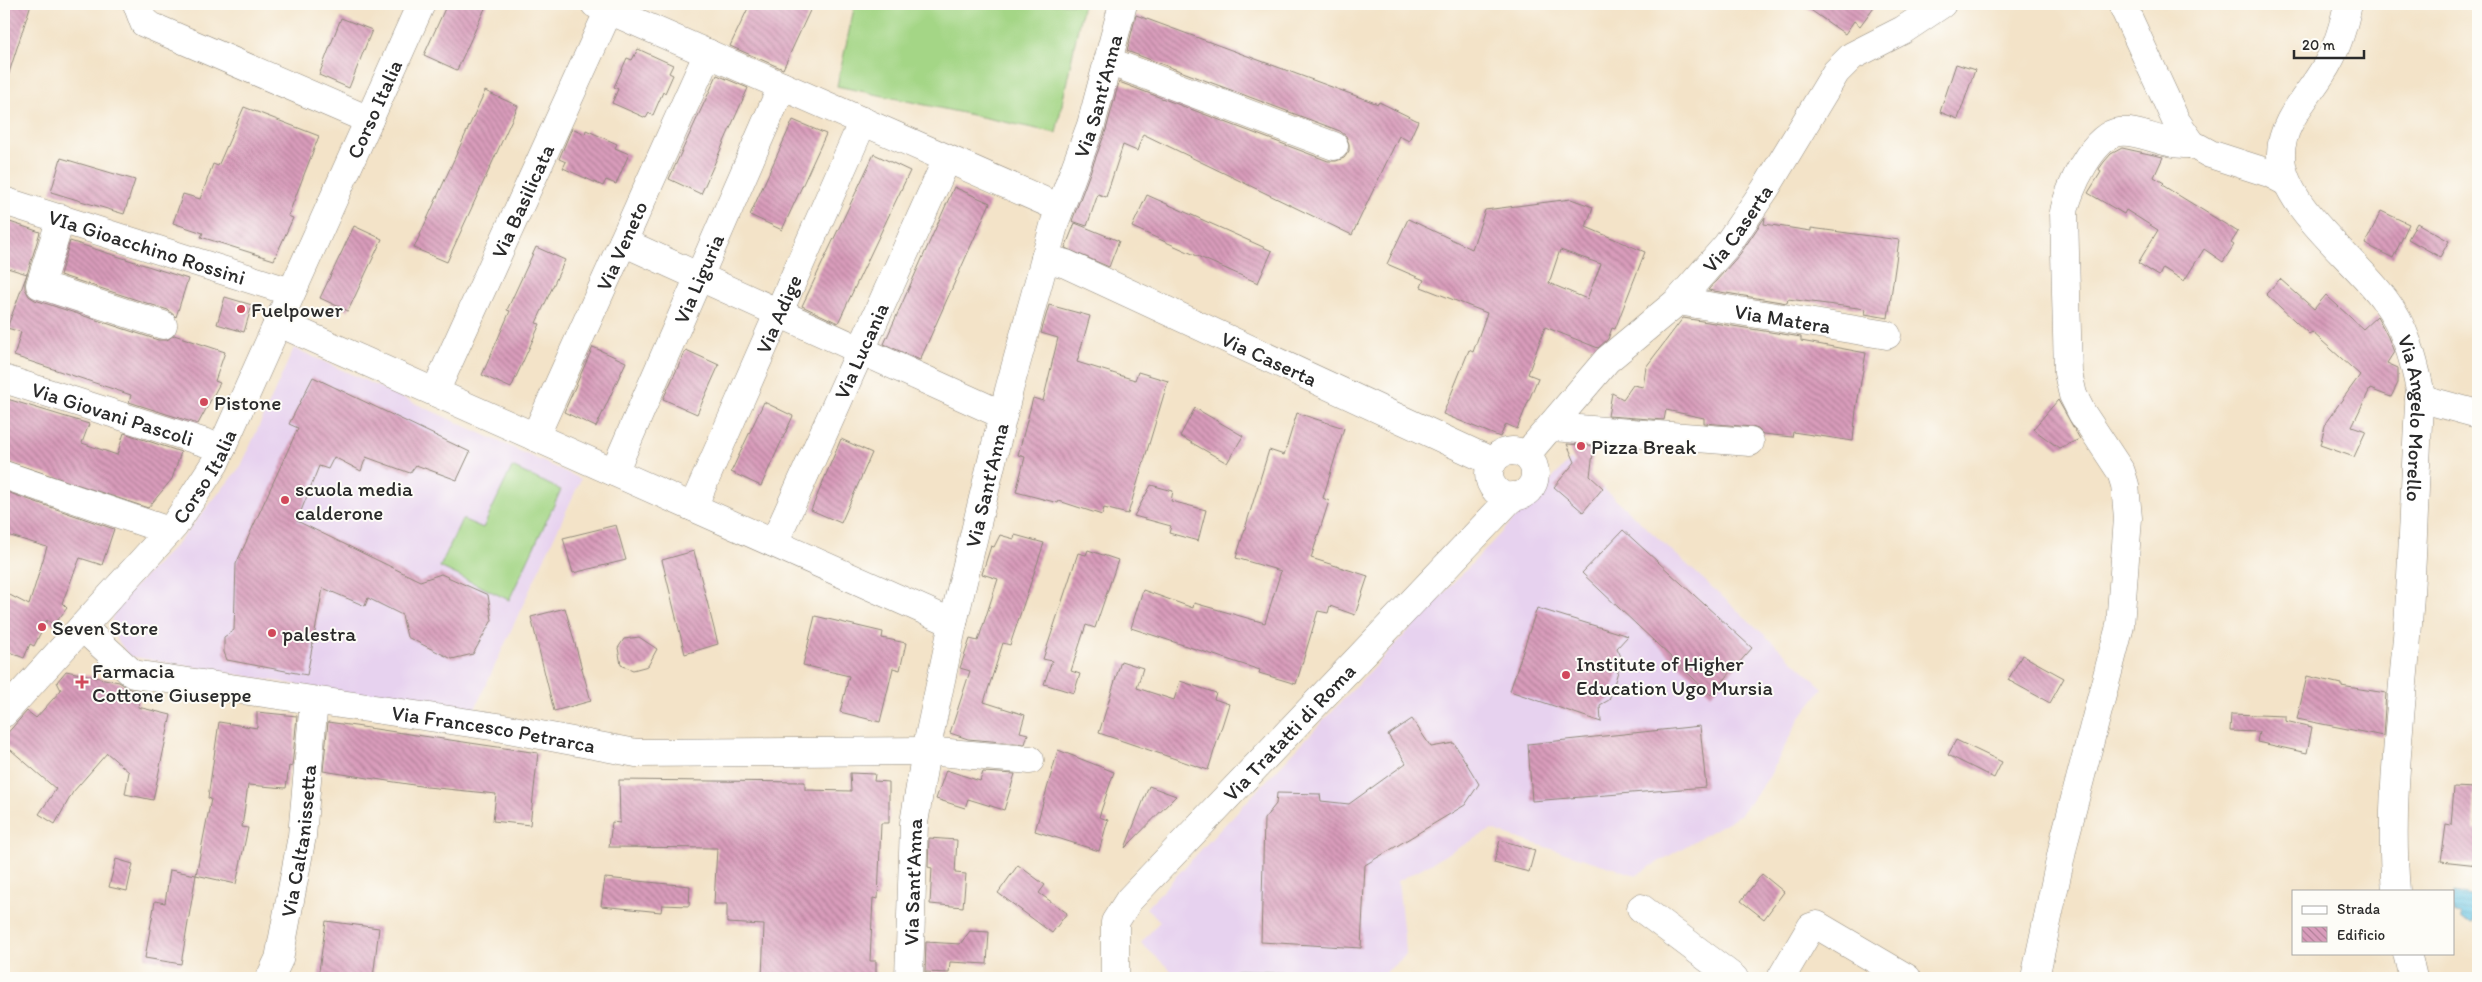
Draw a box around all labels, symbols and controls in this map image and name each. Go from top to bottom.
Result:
scale bar [2294,28,2364,60]
street label: Via Sant'Anna [1067,31,1127,161]
text: 20 m [2302,36,2336,54]
street label: Corso Italia [341,56,407,162]
street label: Via Basilicata [485,140,559,262]
street label: Via Caserta [1697,179,1777,277]
street label: Via Veneto [590,197,652,294]
street label: VIa Gioacchino Rossini [45,203,249,289]
street label: Via Liguria [668,230,729,327]
street label: Via Adige [750,270,806,357]
place label: Fuelpower [251,297,343,322]
street label: Via Lucania [828,298,893,403]
street label: Via Matera [1733,298,1832,338]
marker: Fuelpower [235,303,247,315]
street label: Via Caserta [1217,325,1321,391]
street label: Via Angelo Morello [2393,331,2433,502]
street label: Via Giovani Pascoli [29,376,197,451]
place label: Pistone [214,390,281,415]
marker: Pistone [198,396,210,408]
street label: Via Sant'Anna [959,420,1013,550]
street label: Corso Italia [166,425,241,528]
place label: Pizza Break [1591,434,1696,459]
marker: Pizza Break [1575,440,1587,452]
place label: scuola media calderone [295,476,413,525]
marker: scuola media calderone [279,494,291,506]
place label: Seven Store [52,615,158,640]
marker: Seven Store [36,621,48,633]
place label: palestra [282,621,356,646]
marker: palestra [266,627,278,639]
place label: Institute of Higher Education Ugo Mursia [1576,651,1773,700]
place label: Farmacia Cottone Giuseppe [92,658,252,707]
street label: Via Tratatti di Roma [1218,658,1360,806]
marker: Institute of Higher Education Ugo Mursia [1560,669,1572,681]
marker: Farmacia Cottone Giuseppe [76,676,88,688]
street label: Via Francesco Petrarca [390,699,597,758]
street label: Via Caltanissetta [275,763,321,919]
street label: Via Sant'Anna [898,818,927,946]
legend [2292,890,2454,954]
text: Strada [2337,900,2381,918]
text: Edificio [2337,926,2385,944]

